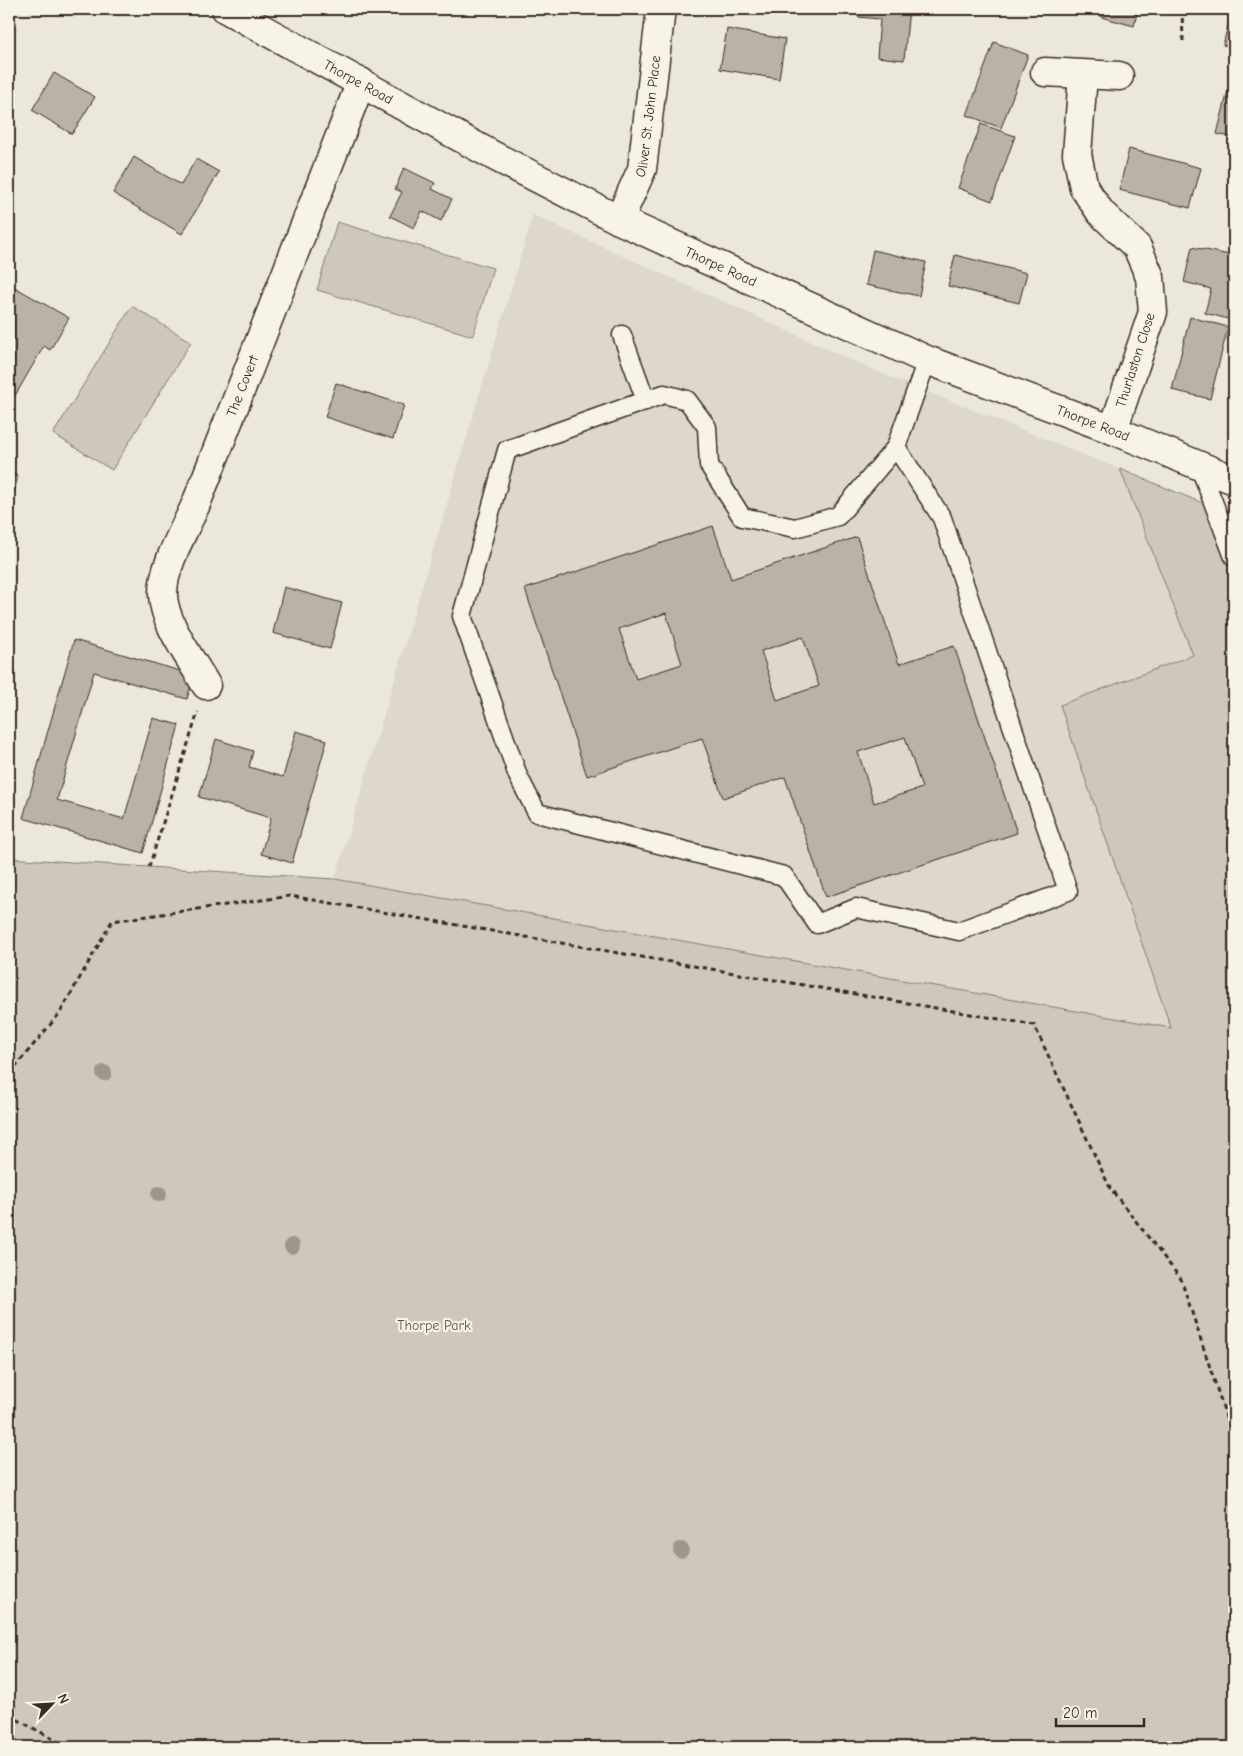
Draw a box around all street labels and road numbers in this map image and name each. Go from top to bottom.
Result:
street label: Oliver St. John Place [631,55,664,180]
street label: Thorpe Road [320,56,396,108]
street label: Thorpe Road [682,243,759,290]
street label: Thurlaston Close [1112,311,1159,410]
street label: The Covert [223,352,263,419]
street label: Thorpe Road [1054,401,1132,445]

